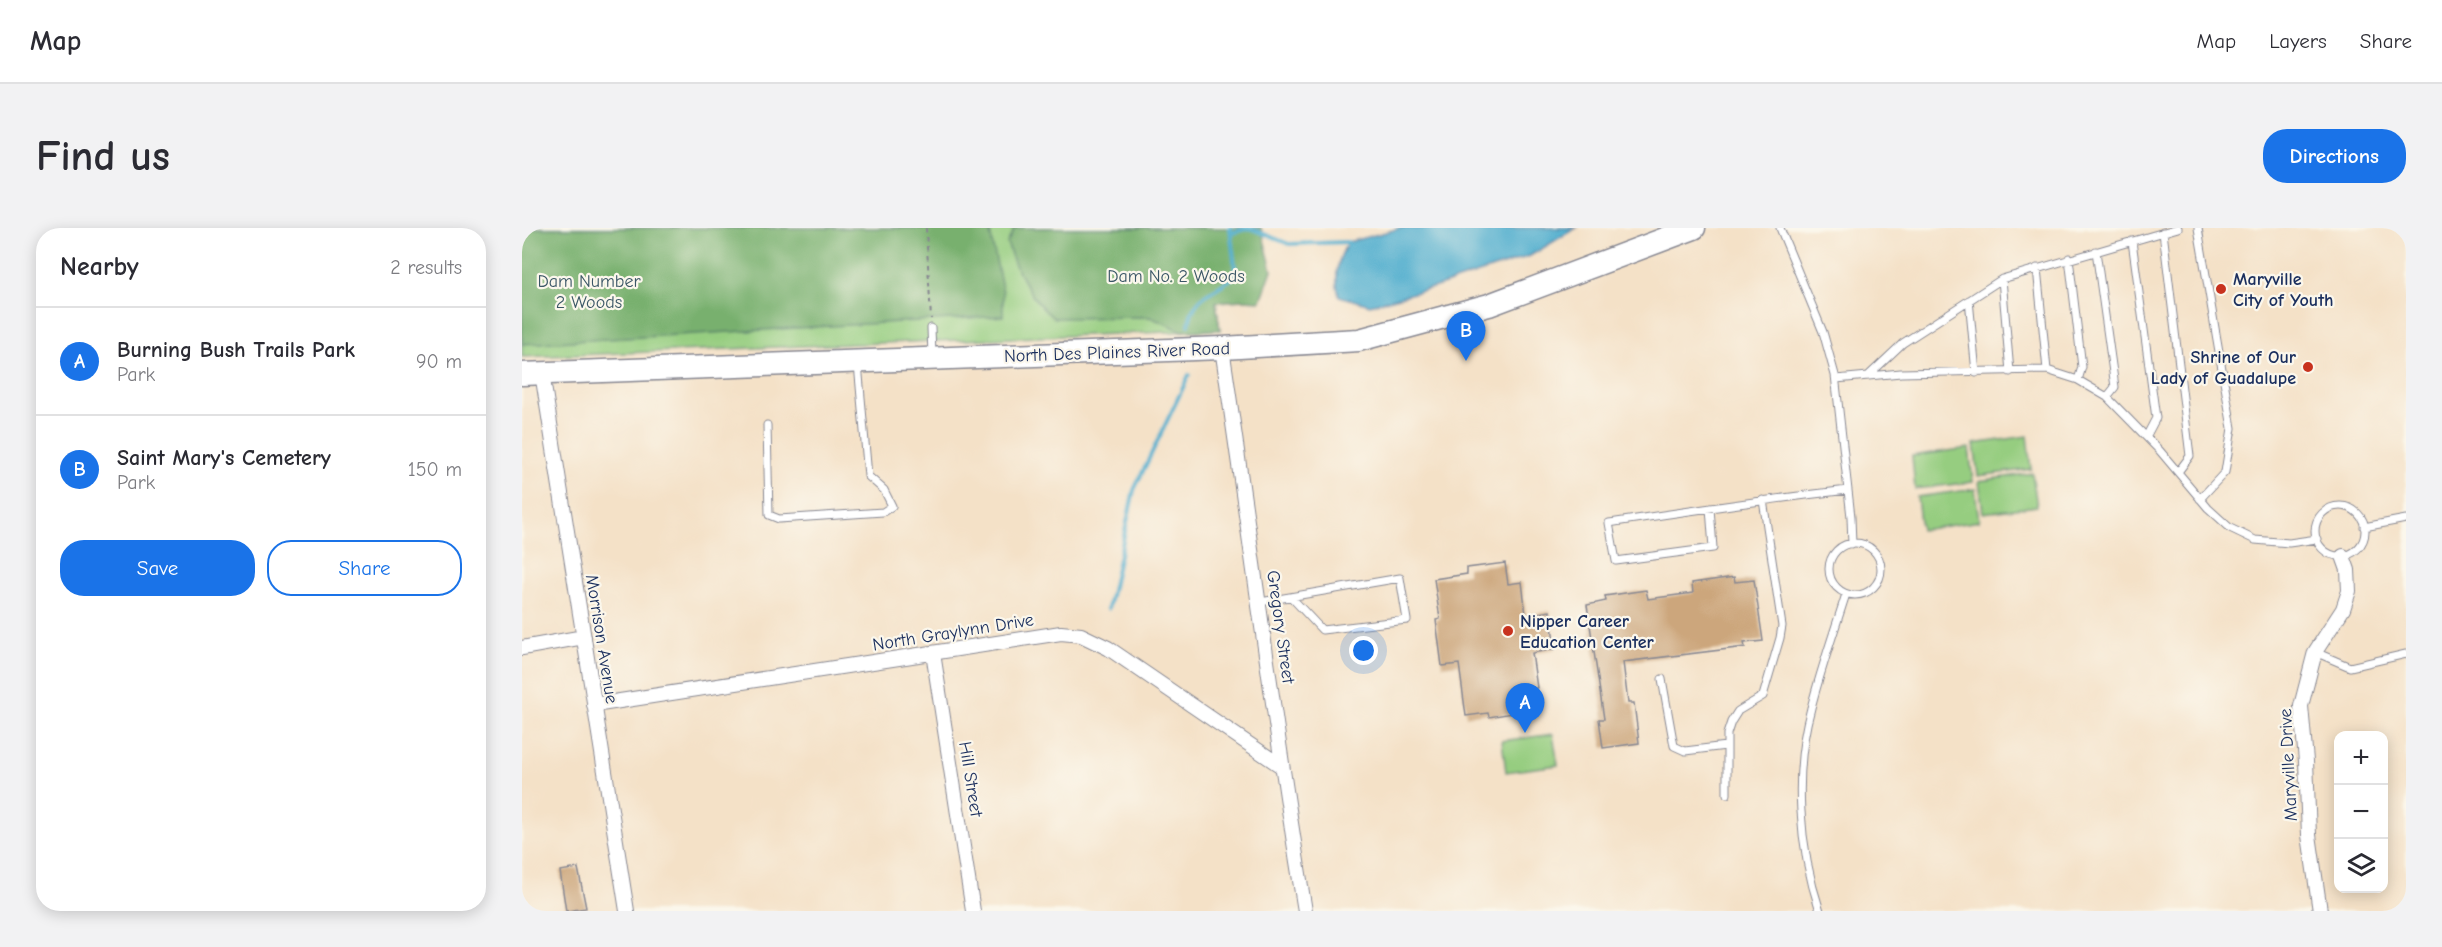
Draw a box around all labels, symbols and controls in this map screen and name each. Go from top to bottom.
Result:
text: Map [30,25,81,57]
text: Map [2197,29,2236,53]
text: Layers [2269,29,2327,53]
text: Share [2360,29,2412,53]
button: Directions [2263,129,2406,183]
text: Find us [36,132,170,181]
text: Nearby [60,252,139,282]
text: 2 results [390,256,462,279]
park label: Dam No. 2 Woods [1107,266,1245,287]
place label: Maryville City of Youth [2233,269,2334,311]
park label: Dam Number 2 Woods [537,271,641,313]
marker: Maryville City of Youth [2214,282,2228,296]
pin: B [1446,312,1486,361]
text: Burning Bush Trails Park [117,337,355,363]
street label: North Des Plaines River Road [1004,338,1230,367]
place label: Shrine of Our Lady of Guadalupe [2151,347,2297,389]
text: A [74,350,85,373]
text: 90 m [416,350,462,373]
marker: Shrine of Our Lady of Guadalupe [2301,360,2315,374]
text: Park [117,363,155,386]
text: Saint Mary's Cemetery [117,445,331,471]
text: B [73,458,86,481]
text: 150 m [408,458,462,481]
text: Park [117,471,155,494]
button: Save [60,540,255,596]
button: Share [267,540,462,596]
street label: Gregory Street [1262,569,1299,686]
street label: Morrison Avenue [581,573,622,705]
street label: North Graylynn Drive [871,609,1035,656]
place label: Nipper Career Education Center [1520,611,1655,653]
marker: Nipper Career Education Center [1501,624,1515,638]
your location [1349,636,1378,665]
pin: A [1506,684,1544,733]
street label: Maryville Drive [2275,708,2302,822]
map controls [2334,731,2388,893]
button: + [2334,731,2388,785]
street label: Hill Street [954,740,987,819]
button: − [2334,785,2388,839]
button: layers [2334,839,2388,893]

